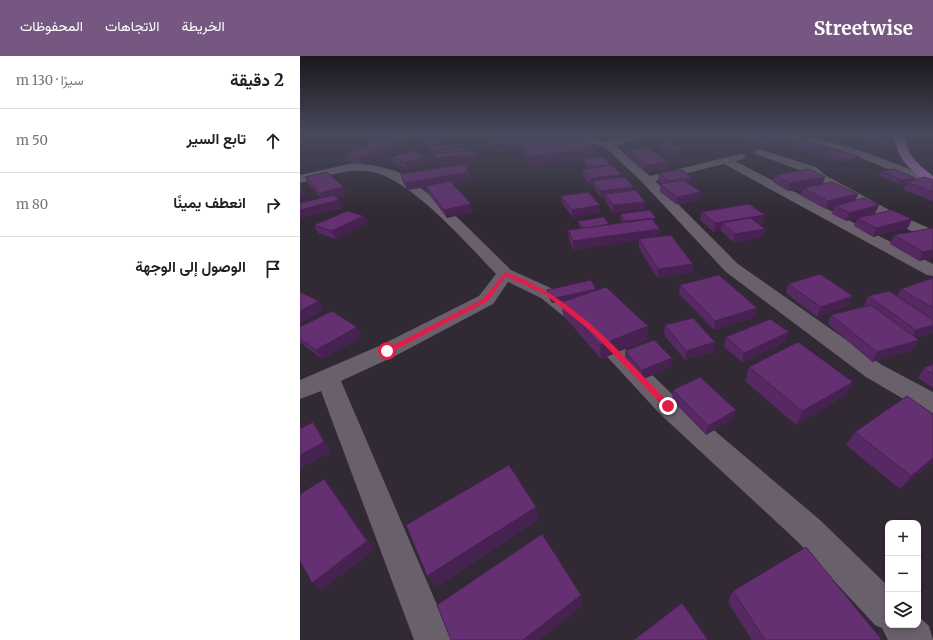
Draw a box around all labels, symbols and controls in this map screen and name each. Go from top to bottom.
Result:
text: Streetwise [814,16,913,40]
text: المحفوظات [20,17,83,35]
text: الاتجاهات [105,17,159,35]
text: الخريطة [181,17,225,35]
text: 2 دقيقة [230,69,284,91]
text: سيرًا · 130 m [16,72,83,89]
text: تابع السير [187,129,246,148]
icon: ahead [262,130,284,152]
text: 50 m [16,132,48,149]
text: انعطف يمينًا [173,193,246,212]
icon: right [262,194,284,216]
text: 80 m [16,196,48,213]
text: الوصول إلى الوجهة [135,257,246,276]
icon: arrive [262,258,284,280]
route start [378,342,396,360]
route end [659,397,677,415]
map controls [885,520,921,628]
button: + [885,520,921,556]
button: − [885,556,921,592]
button: layers [885,592,921,628]

